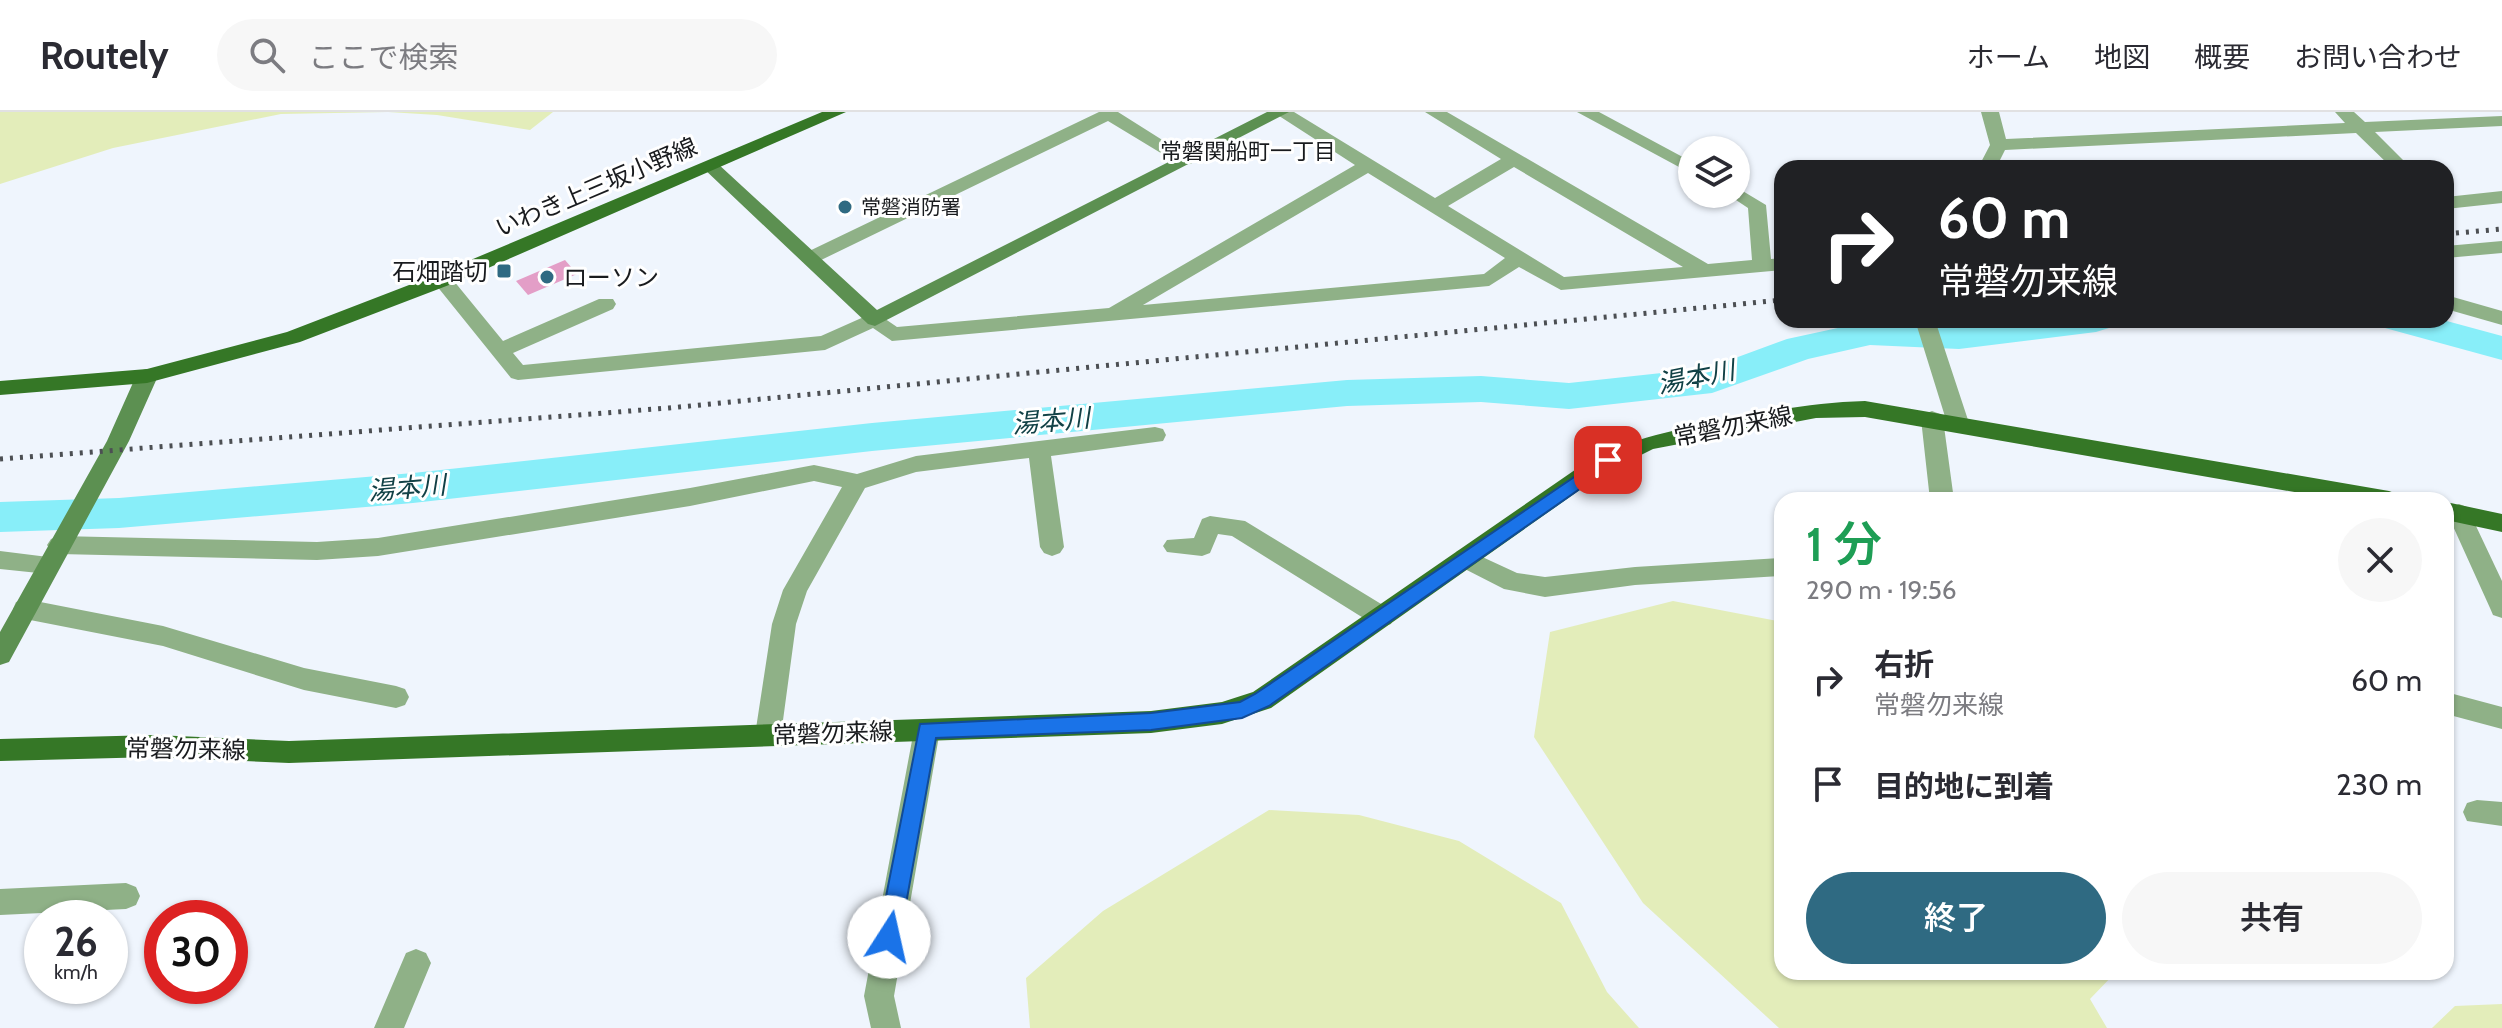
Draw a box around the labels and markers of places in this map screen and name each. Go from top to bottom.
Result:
place label: 常磐消防署 [861,195,961,219]
marker: 常磐消防署 [836,198,854,216]
place label: 石畑踏切 [392,257,488,286]
marker: 石畑踏切 [495,262,513,280]
place label: ローソン [563,263,659,292]
marker: ローソン [538,268,556,286]
pin [1574,426,1642,494]

